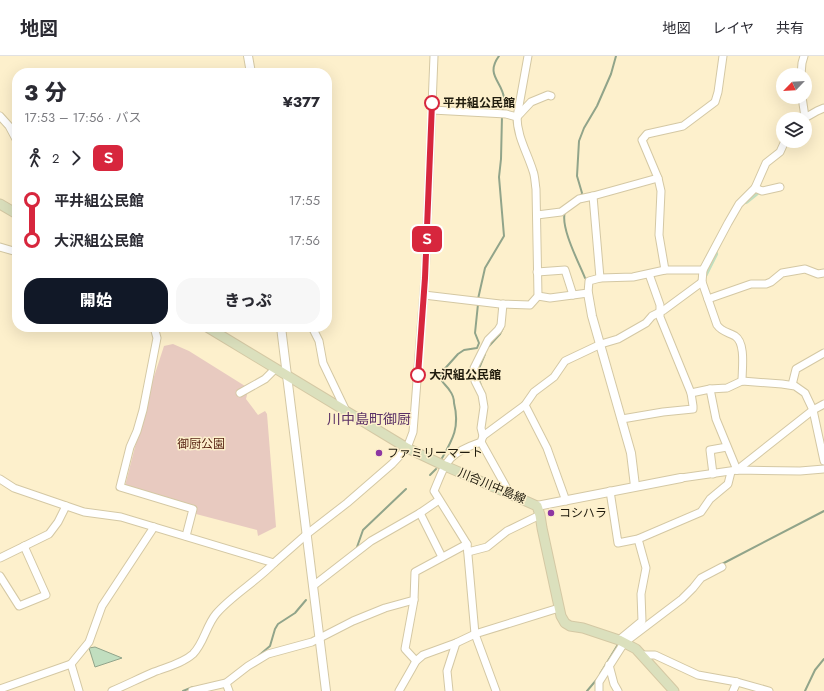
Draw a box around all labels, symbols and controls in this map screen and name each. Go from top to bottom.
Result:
text: 地図 [20,15,58,42]
text: 地図 [662,18,690,38]
text: レイヤ [712,18,754,38]
text: 共有 [776,18,804,38]
north arrow [776,68,812,104]
map controls [776,68,812,148]
text: 3 分 [24,76,67,108]
text: ¥377 [283,91,320,113]
place label: 平井組公民館 [443,94,515,112]
marker: 平井組公民館 [424,95,440,111]
text: 17:53 – 17:56 · バス [24,108,142,127]
button: layers [776,112,812,148]
icon: walk [24,147,46,169]
icon: forward [65,147,87,169]
text: Ｓ [101,148,115,168]
text: 2 [52,149,59,168]
text: 平井組公民館 [54,190,144,212]
text: 17:55 [289,191,320,210]
line badge: Ｓ [414,226,440,252]
text: Ｓ [420,229,434,249]
text: 大沢組公民館 [54,230,144,252]
text: 17:56 [289,231,320,250]
button: 開始 [24,278,168,324]
button: きっぷ [176,278,320,324]
place label: 大沢組公民館 [429,366,501,384]
marker: 大沢組公民館 [410,367,426,383]
district label: 川中島町御厨 [327,409,411,429]
park label: 御厨公園 [177,435,225,453]
place label: ファミリーマート [387,444,483,462]
marker: ファミリーマート [374,448,384,458]
street label: 川合川中島線 [455,464,529,508]
place label: コシハラ [559,504,607,522]
marker: コシハラ [546,508,556,518]

